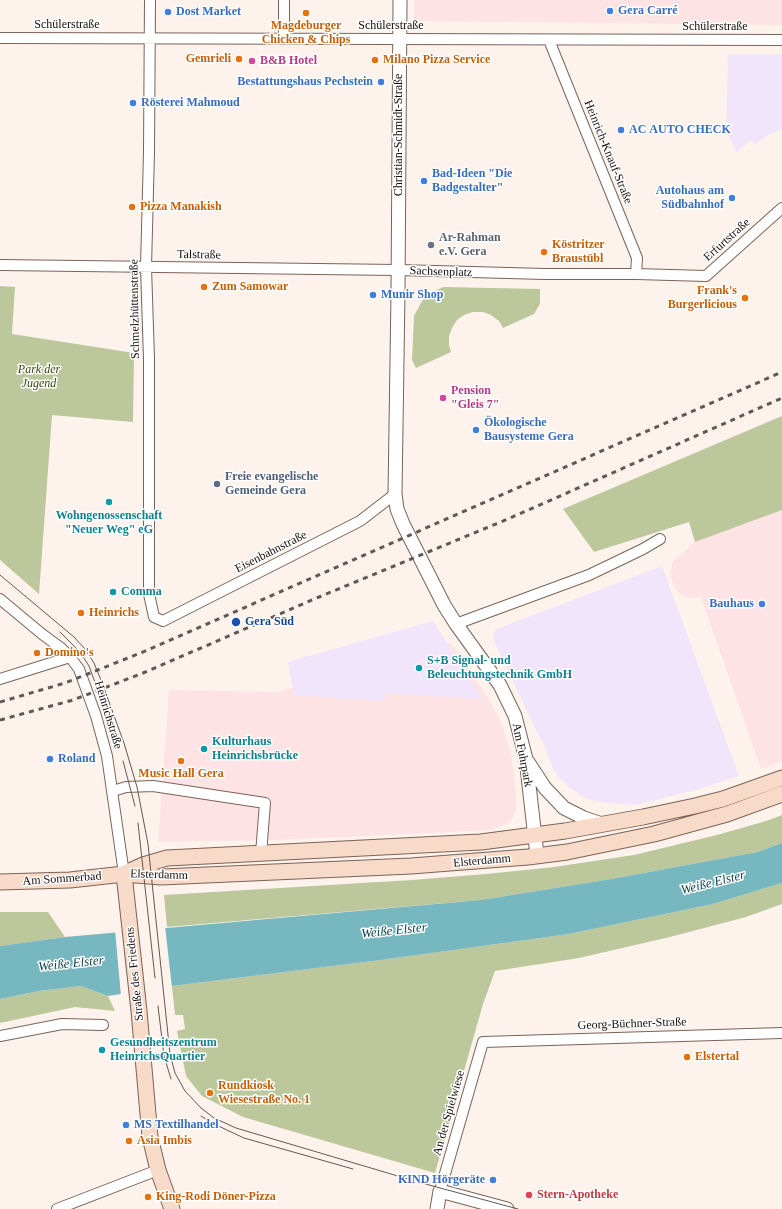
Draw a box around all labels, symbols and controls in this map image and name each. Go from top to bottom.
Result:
place label: Gera Carré [618,4,678,18]
place label: Dost Market [176,5,241,19]
marker: Gera Carré [605,6,615,16]
marker: Dost Market [163,7,173,17]
marker: Magdeburger Chicken & Chips [301,8,311,18]
street label: Schülerstraße [34,18,100,32]
place label: Magdeburger Chicken & Chips [262,19,350,47]
street label: Schülerstraße [358,19,424,33]
street label: Schülerstraße [682,20,748,34]
place label: Gemrieli [186,52,231,66]
place label: Milano Pizza Service [383,53,490,67]
marker: Gemrieli [234,54,244,64]
place label: B&B Hotel [260,54,317,68]
marker: Milano Pizza Service [370,55,380,65]
marker: B&B Hotel [247,56,257,66]
street label: Christian-Schmidt-Straße [392,74,406,196]
place label: Bestattungshaus Pechstein [237,75,373,89]
marker: Bestattungshaus Pechstein [376,77,386,87]
place label: Rösterei Mahmoud [141,96,240,110]
marker: Rösterei Mahmoud [128,98,138,108]
street label: Heinrich-Knauf-Straße [581,98,635,206]
place label: AC AUTO CHECK [629,123,731,137]
marker: AC AUTO CHECK [616,125,626,135]
place label: Bad-Ideen "Die Badgestalter" [432,167,512,195]
marker: Bad-Ideen "Die Badgestalter" [419,176,429,186]
place label: Autohaus am Südbahnhof [656,184,724,212]
marker: Autohaus am Südbahnhof [727,193,737,203]
place label: Pizza Manakish [140,200,222,214]
marker: Pizza Manakish [127,202,137,212]
street label: Erfurtstraße [701,215,753,265]
place label: Ar-Rahman e.V. Gera [439,231,501,259]
place label: Köstritzer Braustübl [552,238,605,266]
marker: Ar-Rahman e.V. Gera [426,240,436,250]
street label: Talstraße [177,247,221,263]
marker: Köstritzer Braustübl [539,247,549,257]
street label: Schmelzhüttenstraße [127,259,143,359]
street label: Sachsenplatz [409,264,473,280]
place label: Zum Samowar [212,280,288,294]
marker: Zum Samowar [199,282,209,292]
place label: Frank's Burgerlicious [668,284,737,312]
place label: Munir Shop [381,288,443,302]
marker: Munir Shop [368,290,378,300]
marker: Frank's Burgerlicious [740,293,750,303]
park label: Park der Jugend [18,363,60,391]
place label: Pension "Gleis 7" [451,384,499,412]
marker: Pension "Gleis 7" [438,393,448,403]
place label: Ökologische Bausysteme Gera [484,416,574,444]
marker: Ökologische Bausysteme Gera [471,425,481,435]
place label: Freie evangelische Gemeinde Gera [225,470,318,498]
marker: Freie evangelische Gemeinde Gera [212,479,222,489]
marker: Wohngenossenschaft "Neuer Weg" eG [104,497,114,507]
place label: Wohngenossenschaft "Neuer Weg" eG [56,509,162,537]
street label: Eisenbahnstraße [233,528,309,576]
place label: Comma [121,585,162,599]
marker: Comma [108,587,118,597]
place label: Bauhaus [709,597,754,611]
marker: Bauhaus [757,599,767,609]
place label: Heinrichs [89,606,139,620]
marker: Heinrichs [76,608,86,618]
place label: Gera Süd [245,615,294,629]
marker: Gera Süd [230,616,242,628]
place label: Domino's [45,646,94,660]
marker: Domino's [32,648,42,658]
place label: S+B Signal- und Beleuchtungstechnik GmbH [427,654,572,682]
marker: S+B Signal- und Beleuchtungstechnik GmbH [414,663,424,673]
street label: Heinrichstraße [91,679,125,751]
street label: Am Fuhrpark [509,722,535,788]
place label: Kulturhaus Heinrichsbrücke [212,735,298,763]
marker: Kulturhaus Heinrichsbrücke [199,744,209,754]
place label: Roland [58,752,95,766]
marker: Roland [45,754,55,764]
marker: Music Hall Gera [176,756,186,766]
place label: Music Hall Gera [138,767,224,781]
street label: Elsterdamm [452,851,512,871]
street label: Elsterdamm [130,867,188,883]
water label: Weiße Elster [679,867,747,899]
street label: Am Sommerbad [22,869,102,889]
water label: Weiße Elster [361,920,427,942]
street label: Straße des Friedens [123,927,147,1021]
water label: Weiße Elster [38,953,104,975]
street label: Georg-Büchner-Straße [577,1015,687,1033]
place label: Gesundheitszentrum HeinrichsQuartier [110,1036,217,1064]
marker: Gesundheitszentrum HeinrichsQuartier [97,1045,107,1055]
place label: Elstertal [695,1050,739,1064]
marker: Elstertal [682,1052,692,1062]
street label: An der Spielwiese [430,1069,468,1157]
place label: Rundkiosk Wiesestraße No. 1 [218,1079,310,1107]
marker: Rundkiosk Wiesestraße No. 1 [205,1088,215,1098]
place label: MS Textilhandel [134,1118,219,1132]
marker: MS Textilhandel [121,1120,131,1130]
place label: Asia Imbis [137,1134,192,1148]
marker: Asia Imbis [124,1136,134,1146]
place label: KIND Hörgeräte [398,1173,485,1187]
marker: KIND Hörgeräte [488,1175,498,1185]
place label: Stern-Apotheke [537,1188,618,1202]
place label: King-Rodi Döner-Pizza [156,1190,276,1204]
marker: Stern-Apotheke [524,1190,534,1200]
marker: King-Rodi Döner-Pizza [143,1192,153,1202]

